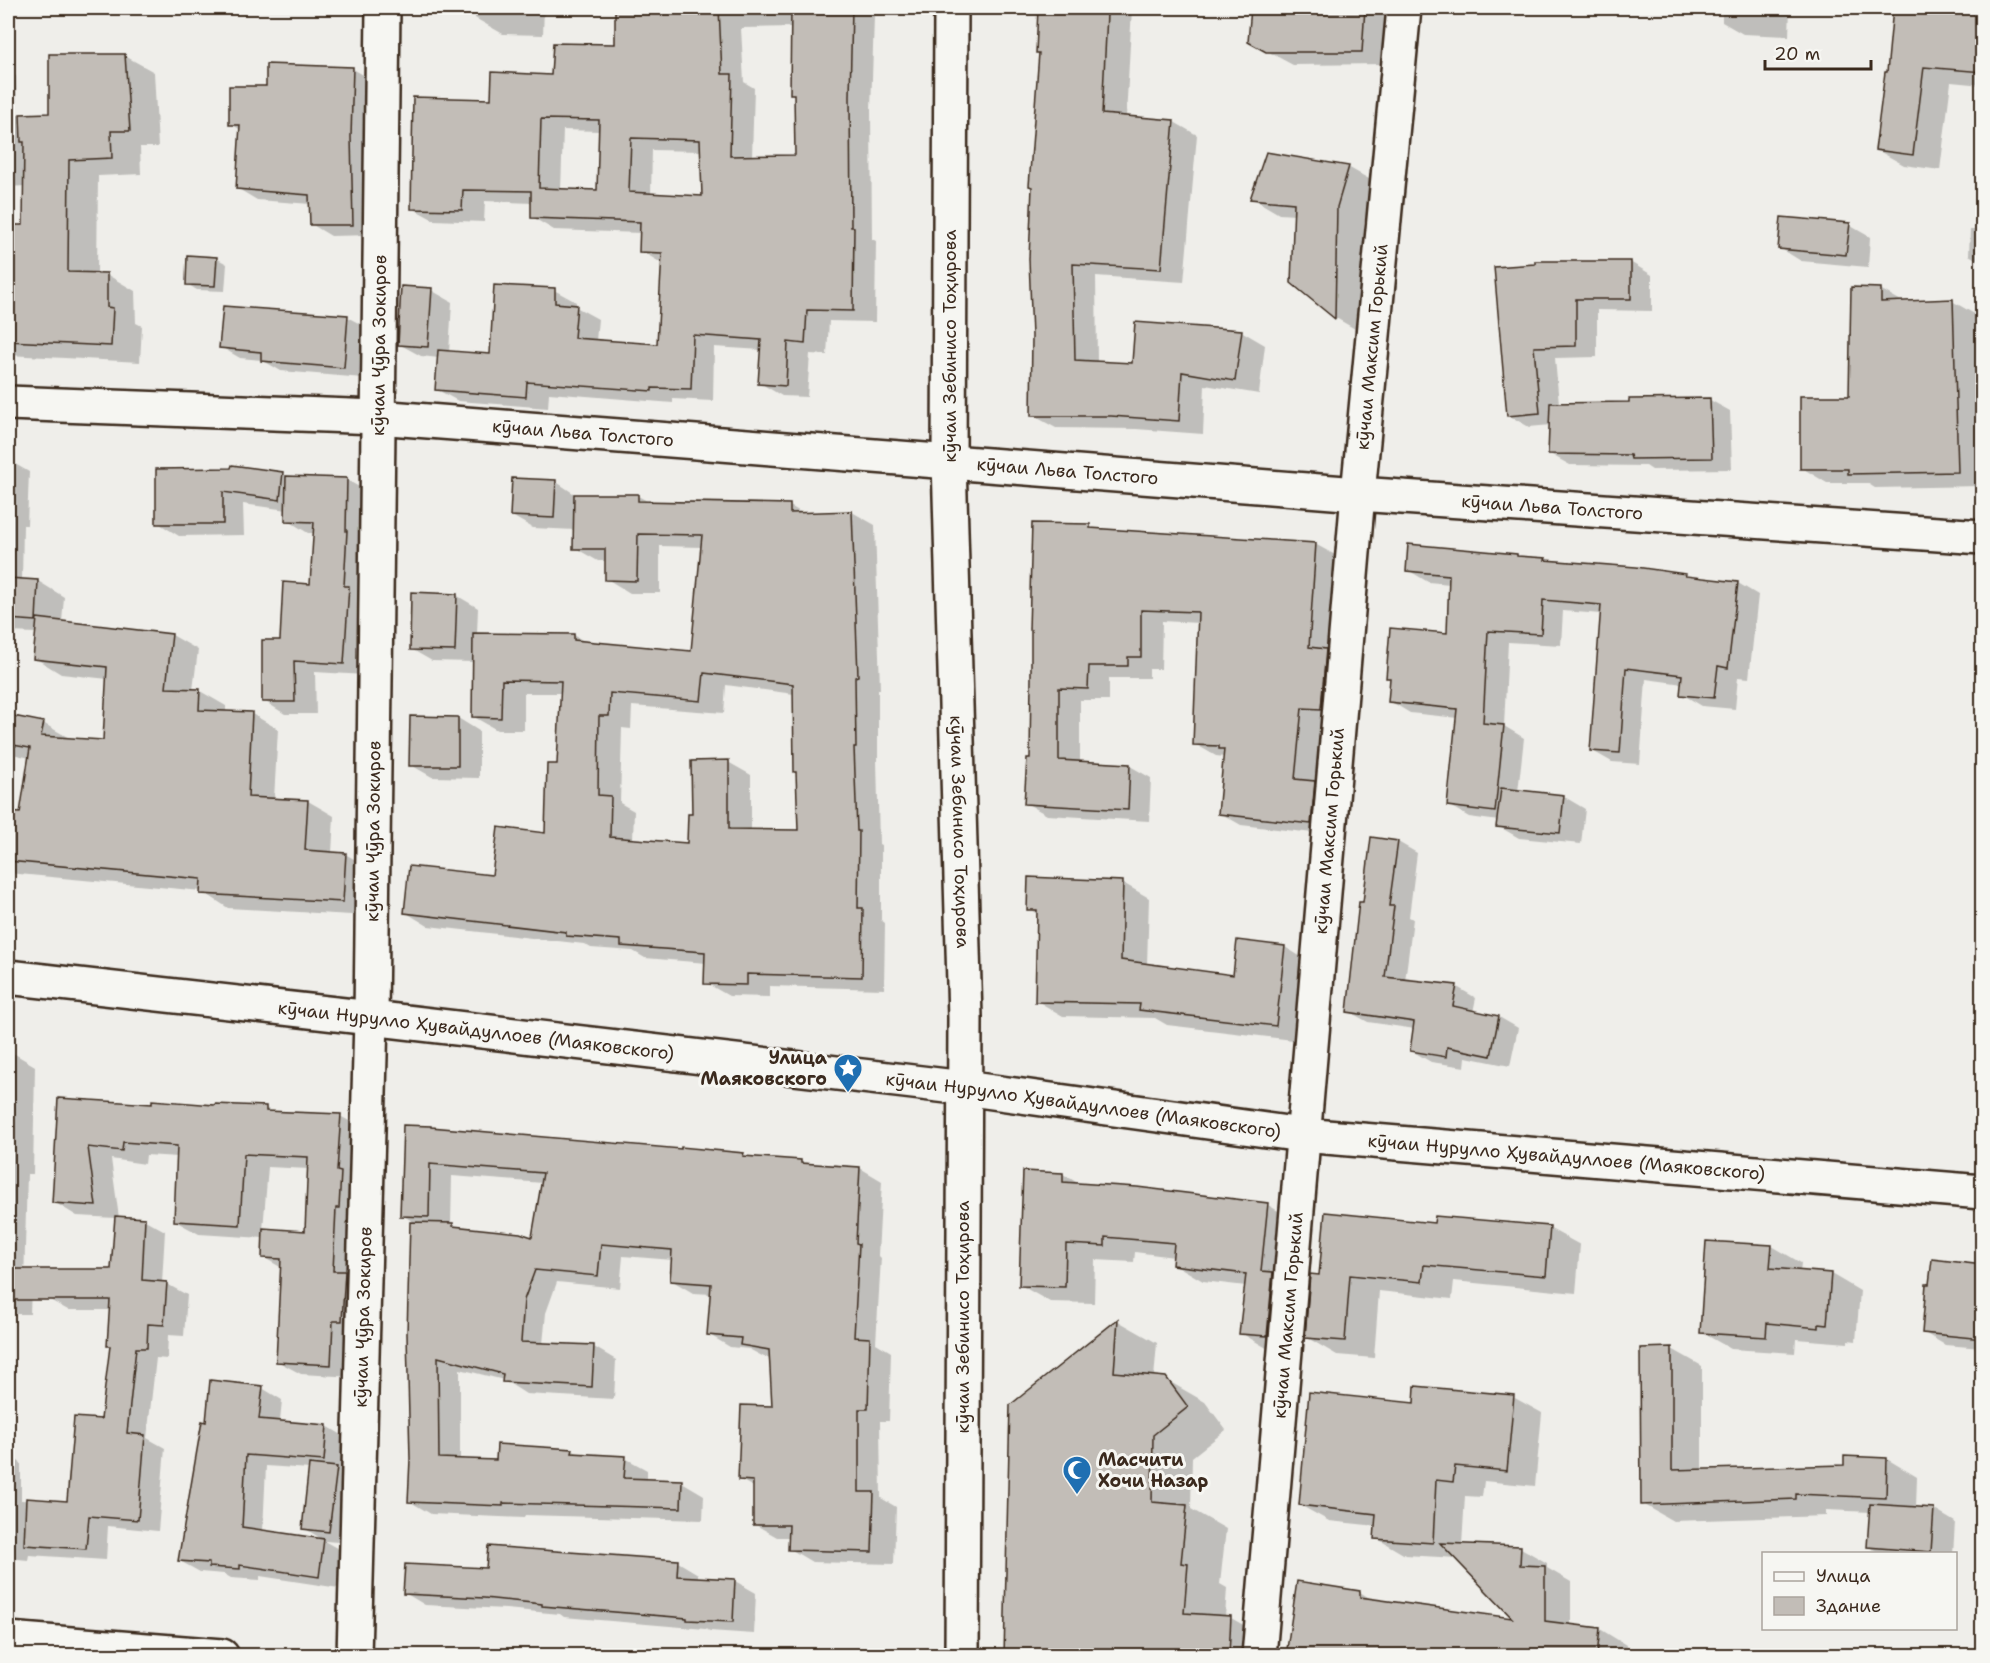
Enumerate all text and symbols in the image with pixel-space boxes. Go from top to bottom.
scale bar [1765,33,1872,71]
text: 20 m [1774,42,1820,66]
street label: кӯчаи Зебинисо Тоҳирова [938,230,962,462]
street label: кӯчаи Максим Горький [1350,242,1394,451]
street label: кӯчаи Ҷӯра Зокиров [366,255,392,436]
street label: кӯчаи Льва Толстого [491,414,675,452]
street label: кӯчаи Льва Толстого [976,452,1159,490]
street label: кӯчаи Льва Толстого [1461,489,1644,526]
street label: кӯчаи Зебинисо Тоҳирова [944,715,975,949]
street label: кӯчаи Максим Горький [1309,727,1350,935]
street label: кӯчаи Ҷӯра Зокиров [360,741,386,922]
street label: кӯчаи Нурулло Ҳувайдуллоев (Маяковского) [277,996,675,1066]
place label: Улица Маяковского [700,1046,828,1091]
place icon: Улица Маяковского [832,1052,864,1094]
street label: кӯчаи Нурулло Ҳувайдуллоев (Маяковского) [884,1067,1282,1144]
street label: кӯчаи Нурулло Ҳувайдуллоев (Маяковского) [1367,1129,1766,1186]
street label: кӯчаи Зебинисо Тоҳирова [951,1201,975,1433]
street label: кӯчаи Максим Горький [1267,1211,1309,1419]
street label: кӯчаи Ҷӯра Зокиров [349,1226,377,1408]
place label: Масчити Хочи Назар [1098,1448,1209,1493]
mosque icon: Масчити Хочи Назар [1061,1454,1093,1496]
legend [1762,1552,1957,1630]
text: Улица [1816,1564,1870,1588]
text: Здание [1816,1594,1881,1618]

